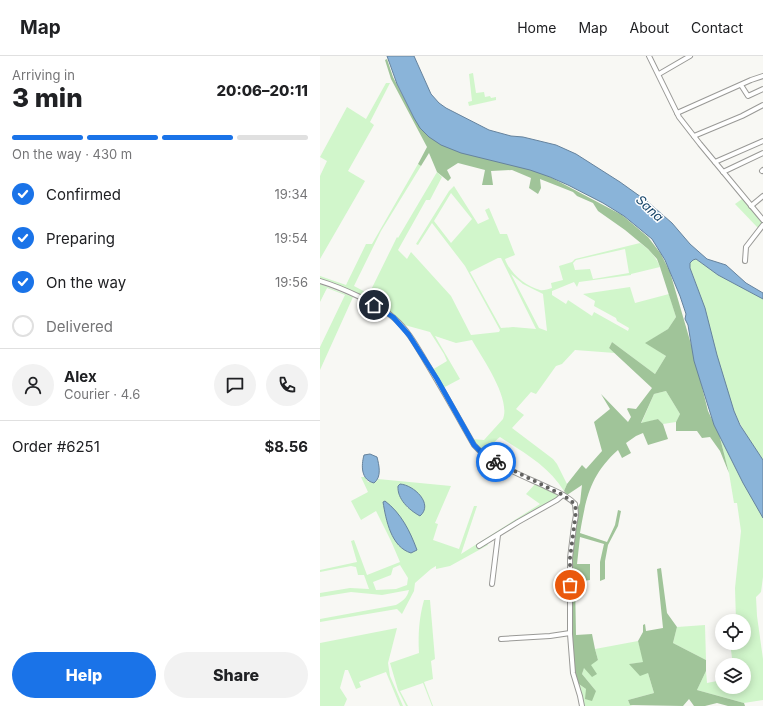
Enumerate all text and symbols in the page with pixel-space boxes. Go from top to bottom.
text: Map [20,16,61,39]
text: Home [517,19,556,36]
text: Map [578,19,608,36]
text: About [630,19,669,36]
text: Contact [691,19,743,36]
text: Arriving in [12,67,75,83]
text: 20:06–20:11 [216,81,308,100]
text: 3 min [12,82,83,113]
text: On the way · 430 m [12,146,132,162]
icon: check [12,183,34,205]
text: Confirmed [46,185,121,204]
text: 19:34 [274,186,308,202]
water label: Sana [633,191,667,225]
icon: check [12,227,34,249]
text: Preparing [46,229,115,248]
text: 19:54 [275,230,308,246]
icon: check [12,271,34,293]
text: On the way [46,273,126,292]
text: 19:56 [275,274,308,290]
pin [357,288,391,322]
icon: home [363,294,385,316]
text: Delivered [46,317,113,336]
button: person [12,364,54,406]
button: chat [214,364,256,406]
button: phone [266,364,308,406]
text: Alex [64,367,97,386]
text: Courier · 4.6 [64,386,140,402]
text: Order #6251 [12,437,100,456]
text: $8.56 [264,437,308,456]
courier [476,442,516,482]
icon: bike [485,451,507,473]
pin [553,568,587,602]
icon: bag [559,574,581,596]
map controls [715,614,751,694]
button: locate [715,614,751,650]
button: Help [12,652,156,698]
button: Share [164,652,308,698]
button: layers [715,658,751,694]

